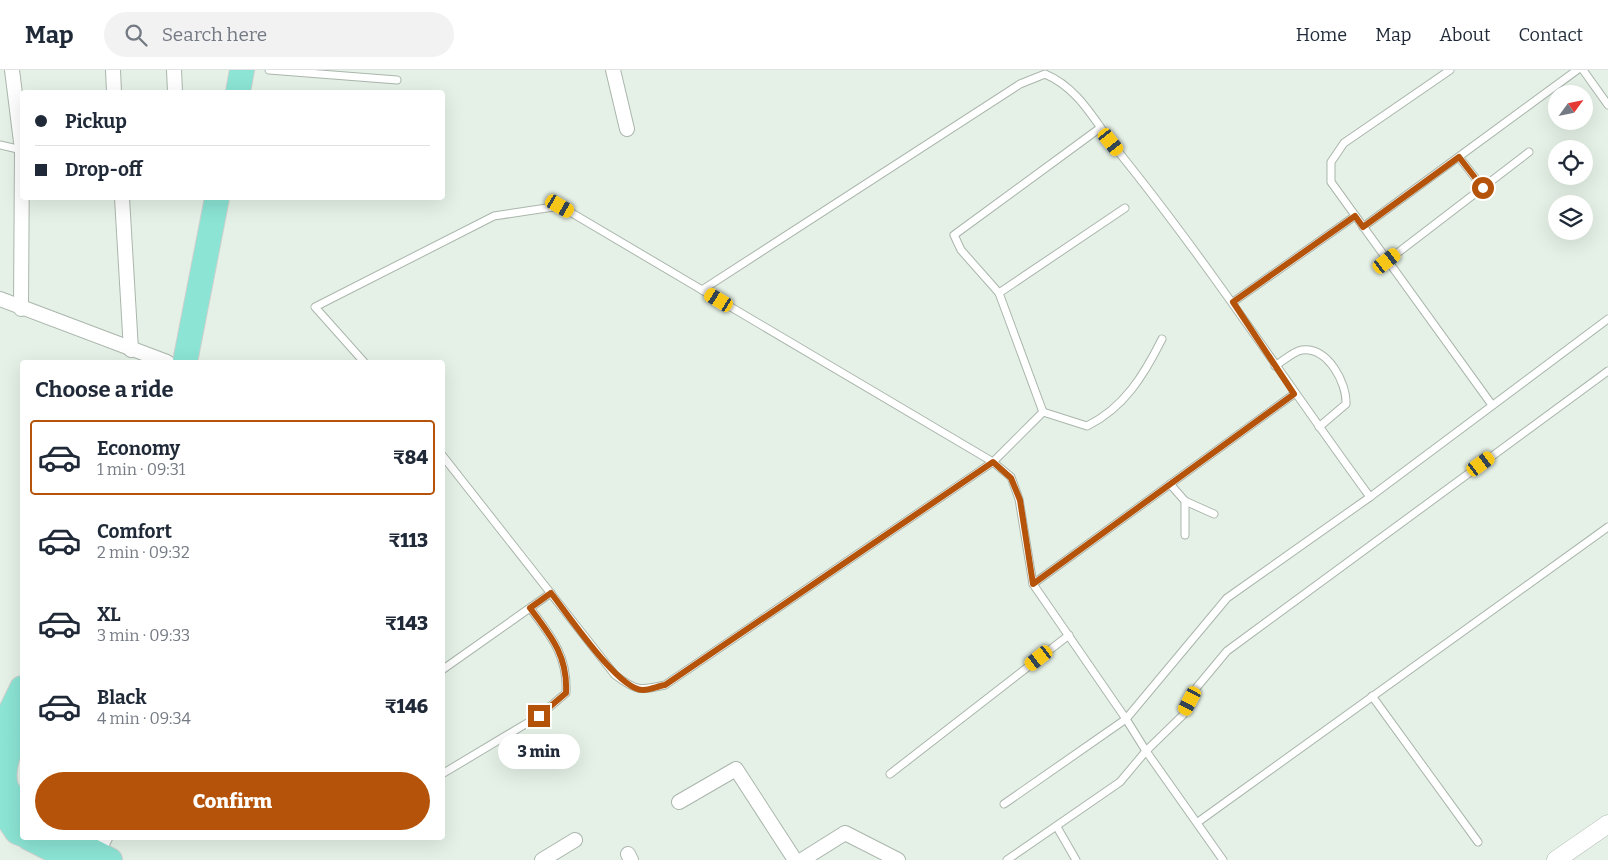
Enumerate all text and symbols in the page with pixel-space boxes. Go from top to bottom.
search box [104,12,454,57]
text: Map [25,21,74,49]
icon: search [122,21,150,49]
text: Search here [162,23,267,46]
text: Home [1296,24,1347,46]
text: Map [1375,24,1411,46]
text: About [1439,24,1490,46]
text: Contact [1518,24,1583,46]
north arrow [1548,85,1592,130]
map controls [1548,85,1593,240]
text: Pickup [65,110,127,133]
car [1095,126,1126,158]
button: locate [1548,140,1593,185]
text: Drop-off [65,158,143,181]
route start [1472,177,1494,199]
car [543,192,576,220]
button: layers [1548,195,1593,240]
car [1370,246,1403,276]
car [702,286,735,314]
text: Choose a ride [35,376,174,403]
icon: car [37,435,82,480]
text: Economy [97,437,180,460]
text: ₹84 [393,446,428,469]
car [1464,449,1497,479]
text: 1 min · 09:31 [97,460,185,479]
icon: car [37,518,82,563]
text: Comfort [97,520,172,543]
text: ₹113 [388,529,428,552]
text: 2 min · 09:32 [97,543,190,562]
icon: car [37,601,82,646]
text: XL [97,603,121,626]
text: ₹143 [385,612,428,635]
text: 3 min · 09:33 [97,626,190,645]
car [1022,643,1055,673]
icon: car [37,684,82,729]
car [1176,684,1203,718]
text: Black [97,686,147,709]
text: ₹146 [385,695,428,718]
route end [528,705,550,727]
text: 4 min · 09:34 [97,709,191,728]
callout: 3 min [498,734,580,768]
text: 3 min [518,742,560,761]
button: Confirm [35,772,430,830]

